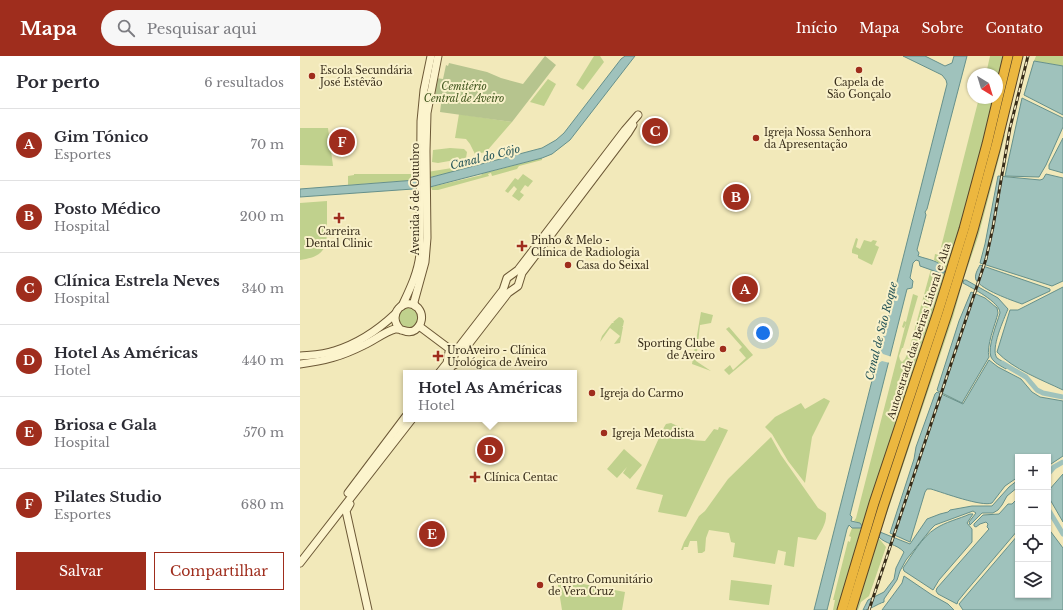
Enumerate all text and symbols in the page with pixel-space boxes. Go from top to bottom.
search box [101,10,381,46]
text: Mapa [20,17,77,40]
icon: search [115,17,137,39]
text: Pesquisar aqui [147,19,257,38]
text: Início [796,19,837,37]
text: Mapa [859,19,900,37]
text: Sobre [922,19,963,37]
text: Contato [985,19,1043,37]
place label: Escola Secundária José Estêvão [318,64,413,89]
marker: Capela de São Gonçalo [854,65,864,75]
north arrow [967,68,1003,104]
marker: Escola Secundária José Estêvão [307,71,317,81]
text: Por perto [16,72,100,93]
text: 6 resultados [204,74,284,91]
place label: Capela de São Gonçalo [827,76,892,101]
park label: Cemitério Central de Aveiro [424,80,504,105]
pin: C [642,116,668,146]
place label: Igreja Nossa Senhora da Apresentação [764,126,872,151]
text: Gim Tónico [54,127,149,146]
pin: F [329,127,355,157]
marker: Igreja Nossa Senhora da Apresentação [751,133,761,143]
text: A [24,136,34,153]
text: 70 m [251,136,284,153]
water label: Canal do Côjo [449,141,522,172]
street label: Avenida 5 de Outubro [409,142,422,256]
text: Esportes [54,146,111,163]
pin: B [723,182,749,212]
text: Posto Médico [54,199,161,218]
text: B [24,208,34,225]
text: 200 m [240,208,284,225]
marker: Carreira Dental Clinic [333,212,345,224]
text: Hospital [54,218,110,235]
place label: Carreira Dental Clinic [305,225,373,250]
place label: Pinho & Melo - Clínica de Radiologia [531,234,640,259]
marker: Pinho & Melo - Clínica de Radiologia [516,240,528,252]
street label: Autoestrada das Beiras Litoral e Alta [884,241,954,422]
place label: Casa do Seixal [576,259,649,272]
marker: Casa do Seixal [563,260,573,270]
text: Clínica Estrela Neves [54,271,220,290]
pin: A [732,274,758,304]
text: C [24,280,34,297]
text: 340 m [241,280,284,297]
water label: Canal de São Roque [862,280,900,382]
text: Hospital [54,290,110,307]
your location [753,323,773,343]
place label: Sporting Clube de Aveiro [637,337,715,362]
text: Hotel As Américas [54,343,198,362]
place label: UroAveiro - Clínica Urológica de Aveiro [447,344,548,369]
marker: Sporting Clube de Aveiro [718,344,728,354]
marker: UroAveiro - Clínica Urológica de Aveiro [432,350,444,362]
text: D [23,352,35,369]
text: 440 m [242,352,284,369]
text: Hotel [54,362,91,379]
popup [403,370,577,422]
text: Hotel As Américas [418,378,562,397]
place label: Igreja do Carmo [600,387,684,400]
marker: Igreja do Carmo [587,388,597,398]
text: Hotel [418,397,455,414]
text: Briosa e Gala [54,415,157,434]
text: E [24,424,34,441]
text: 570 m [243,424,284,441]
place label: Igreja Metodista [612,427,695,440]
marker: Igreja Metodista [599,428,609,438]
text: Hospital [54,434,110,451]
pin: D [477,435,503,465]
map controls [1015,454,1051,598]
button: + [1015,454,1051,490]
marker: Clínica Centac [469,471,481,483]
place label: Clínica Centac [484,471,559,484]
text: Pilates Studio [54,487,162,506]
button: − [1015,490,1051,526]
text: F [25,496,33,513]
text: 680 m [241,496,284,513]
text: Esportes [54,506,111,523]
pin: E [419,519,445,549]
button: locate [1015,526,1051,562]
button: Salvar [16,552,146,590]
button: Compartilhar [154,552,284,590]
button: layers [1015,562,1051,598]
place label: Centro Comunitário de Vera Cruz [548,573,653,598]
marker: Centro Comunitário de Vera Cruz [535,580,545,590]

